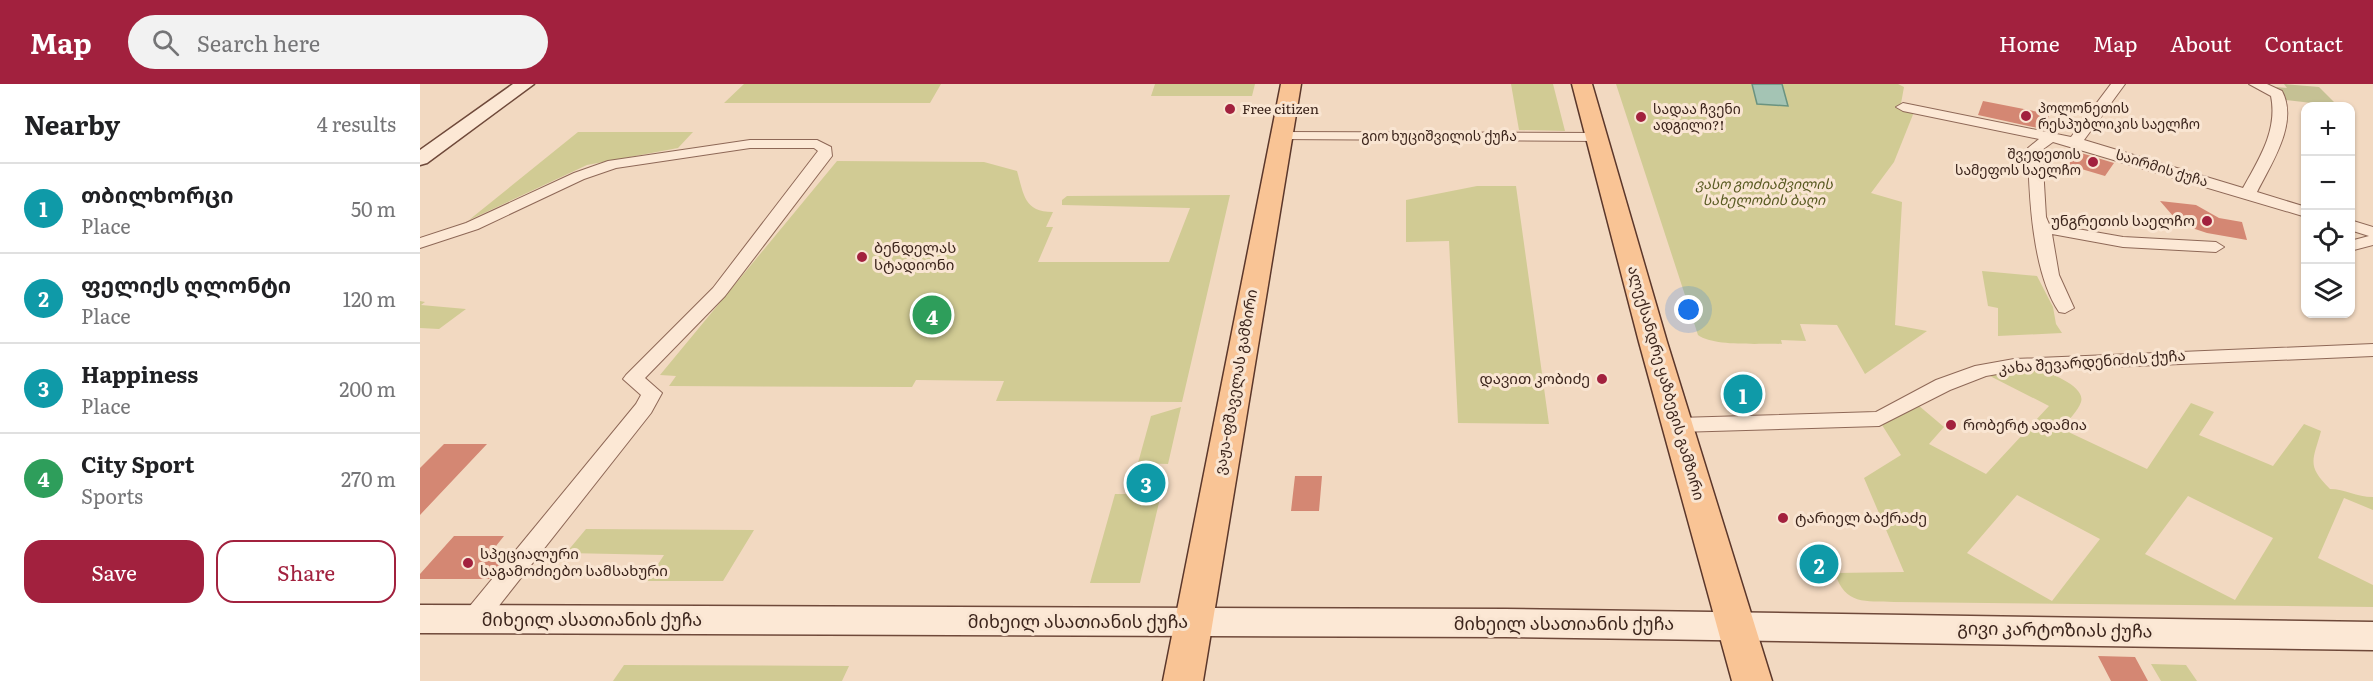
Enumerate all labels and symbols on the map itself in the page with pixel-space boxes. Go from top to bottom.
place label: პოლონეთის რესპუბლიკის საელჩო [2038,97,2200,133]
place label: Free citizen [1242,98,1319,118]
place label: სადაა ჩვენი ადგილი?! [1653,98,1741,134]
marker: Free citizen [1223,102,1237,116]
marker: პოლონეთის რესპუბლიკის საელჩო [2019,109,2033,123]
marker: სადაა ჩვენი ადგილი?! [1634,110,1648,124]
street label: გიო ხუციშვილის ქუჩა [1361,125,1517,145]
place label: შვედეთის სამეფოს საელჩო [1955,143,2081,179]
street label: საირმის ქუჩა [2114,143,2211,191]
marker: შვედეთის სამეფოს საელჩო [2086,155,2100,169]
park label: ვასო გოძიაშვილის სახელობის ბაღი [1695,173,1833,209]
place label: უნგრეთის საელჩო [2051,208,2195,231]
marker: უნგრეთის საელჩო [2200,214,2214,228]
place label: ბენდელას სტადიონი [874,235,956,275]
marker: ბენდელას სტადიონი [855,250,869,264]
street label: ალექსანდრე ყაზბეგის გამზირი [1623,263,1712,503]
street label: ვაჟა-ფშაველას გამზირი [1207,287,1262,476]
pin: 4 [912,292,952,338]
your location [1674,295,1703,324]
street label: კახა შევარდენიძის ქუჩა [1998,342,2186,379]
place label: დავით კობიძე [1480,366,1590,389]
marker: დავით კობიძე [1595,372,1609,386]
pin: 1 [1724,372,1762,416]
place label: რობერტ ადამია [1963,412,2087,435]
marker: რობერტ ადამია [1944,418,1958,432]
pin: 3 [1126,460,1166,506]
place label: ტარიელ ბაქრაძე [1795,505,1927,528]
marker: ტარიელ ბაქრაძე [1776,511,1790,525]
place label: სპეციალური საგამოძიებო სამსახური [480,541,668,581]
pin: 2 [1800,542,1838,586]
marker: სპეციალური საგამოძიებო სამსახური [461,556,475,570]
street label: მიხეილ ასათიანის ქუჩა [482,605,702,632]
street label: მიხეილ ასათიანის ქუჩა [968,607,1188,634]
street label: მიხეილ ასათიანის ქუჩა [1454,609,1674,636]
street label: გივი კარტოზიას ქუჩა [1957,613,2153,644]

